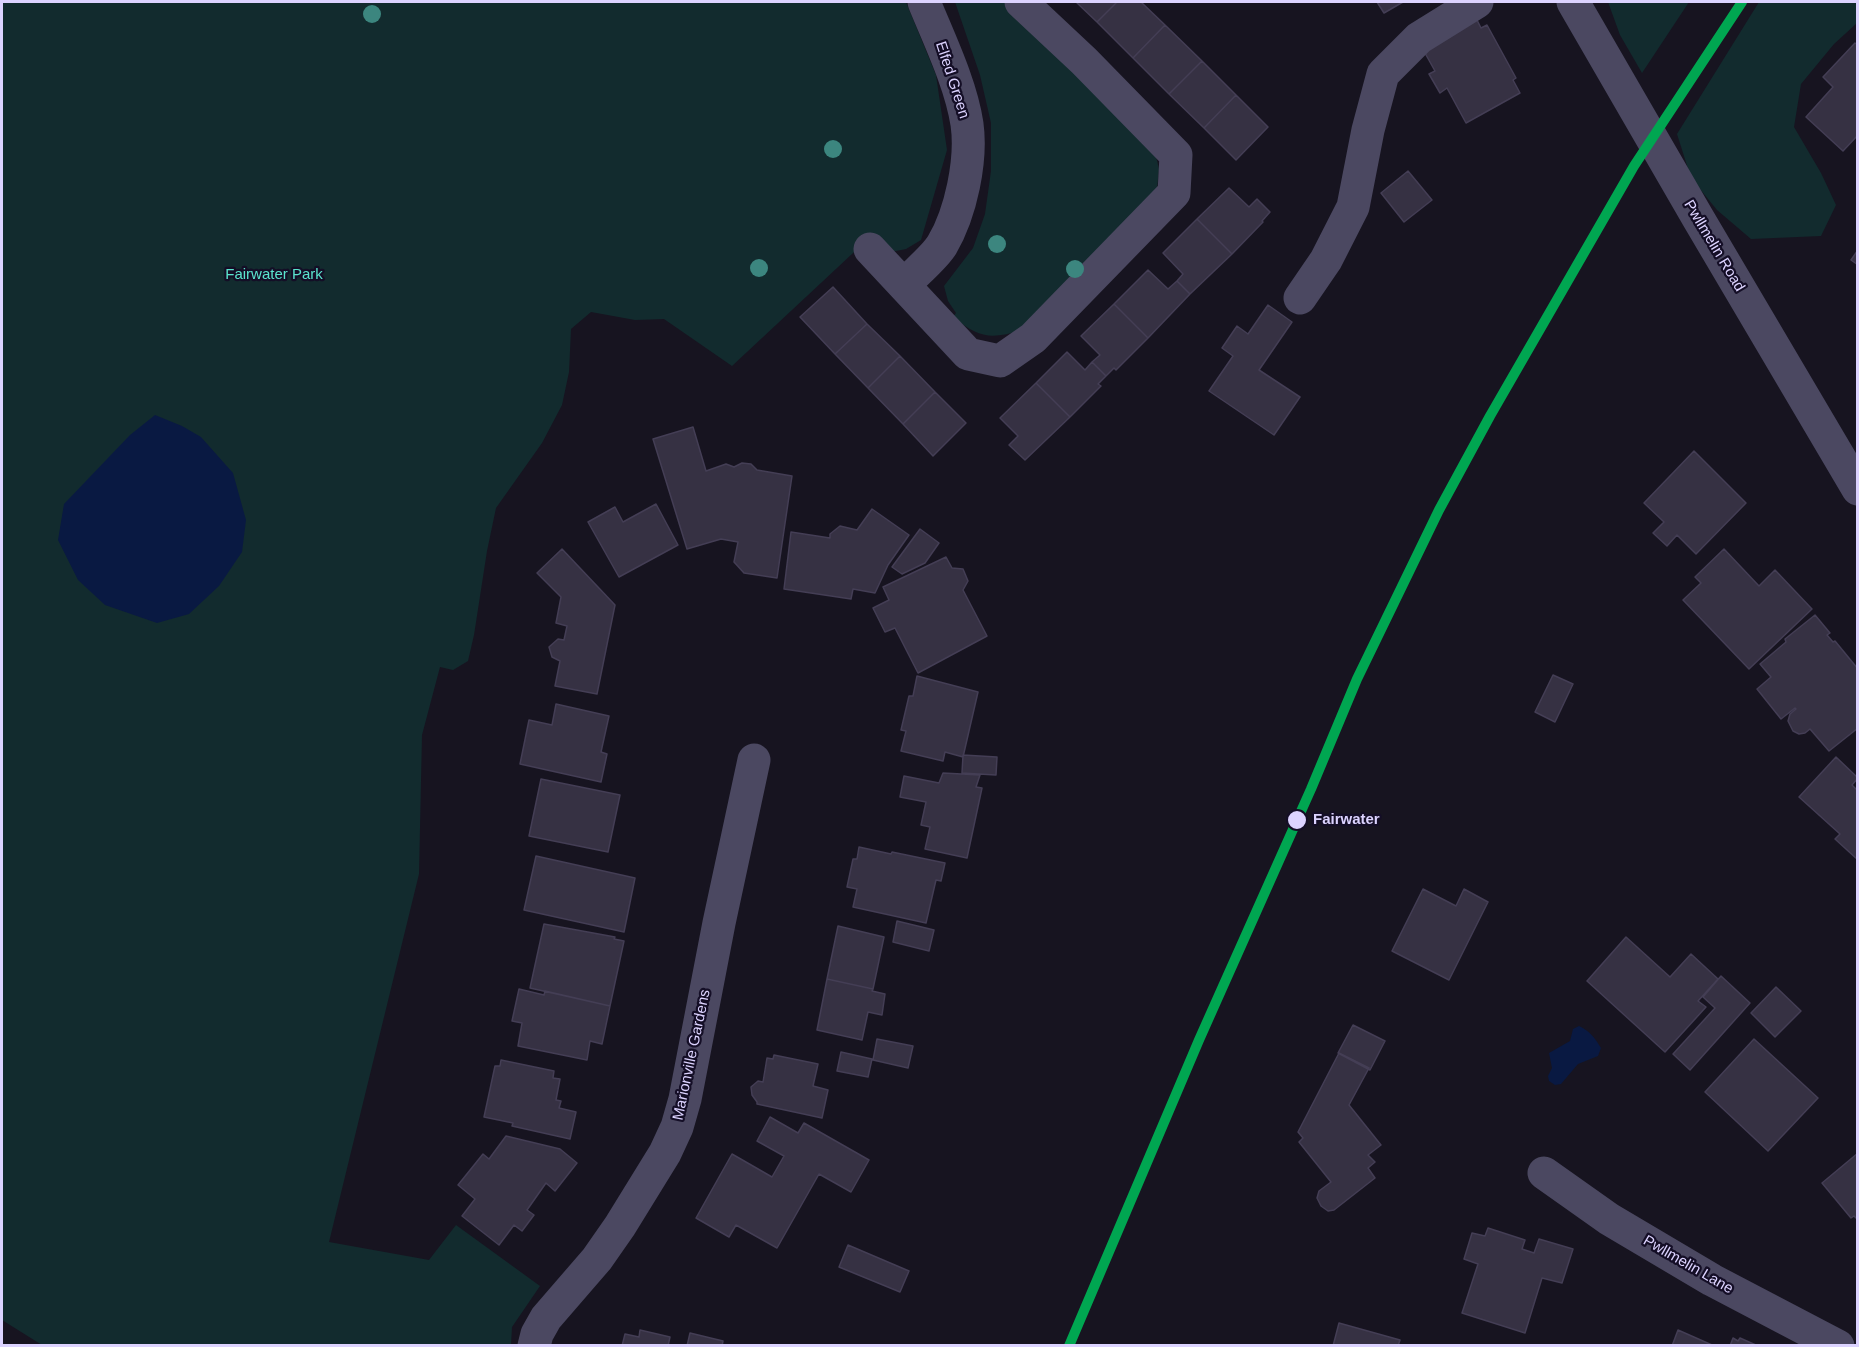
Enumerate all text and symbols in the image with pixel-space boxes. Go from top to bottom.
street label: Elfed Green [931,39,973,121]
street label: Pwllmelin Road [1680,197,1748,295]
park label: Fairwater Park [225,266,323,284]
marker: Fairwater [1286,809,1308,831]
place label: Fairwater [1313,811,1380,829]
street label: Marionville Gardens [669,988,715,1122]
street label: Pwllmelin Lane [1640,1232,1736,1298]

